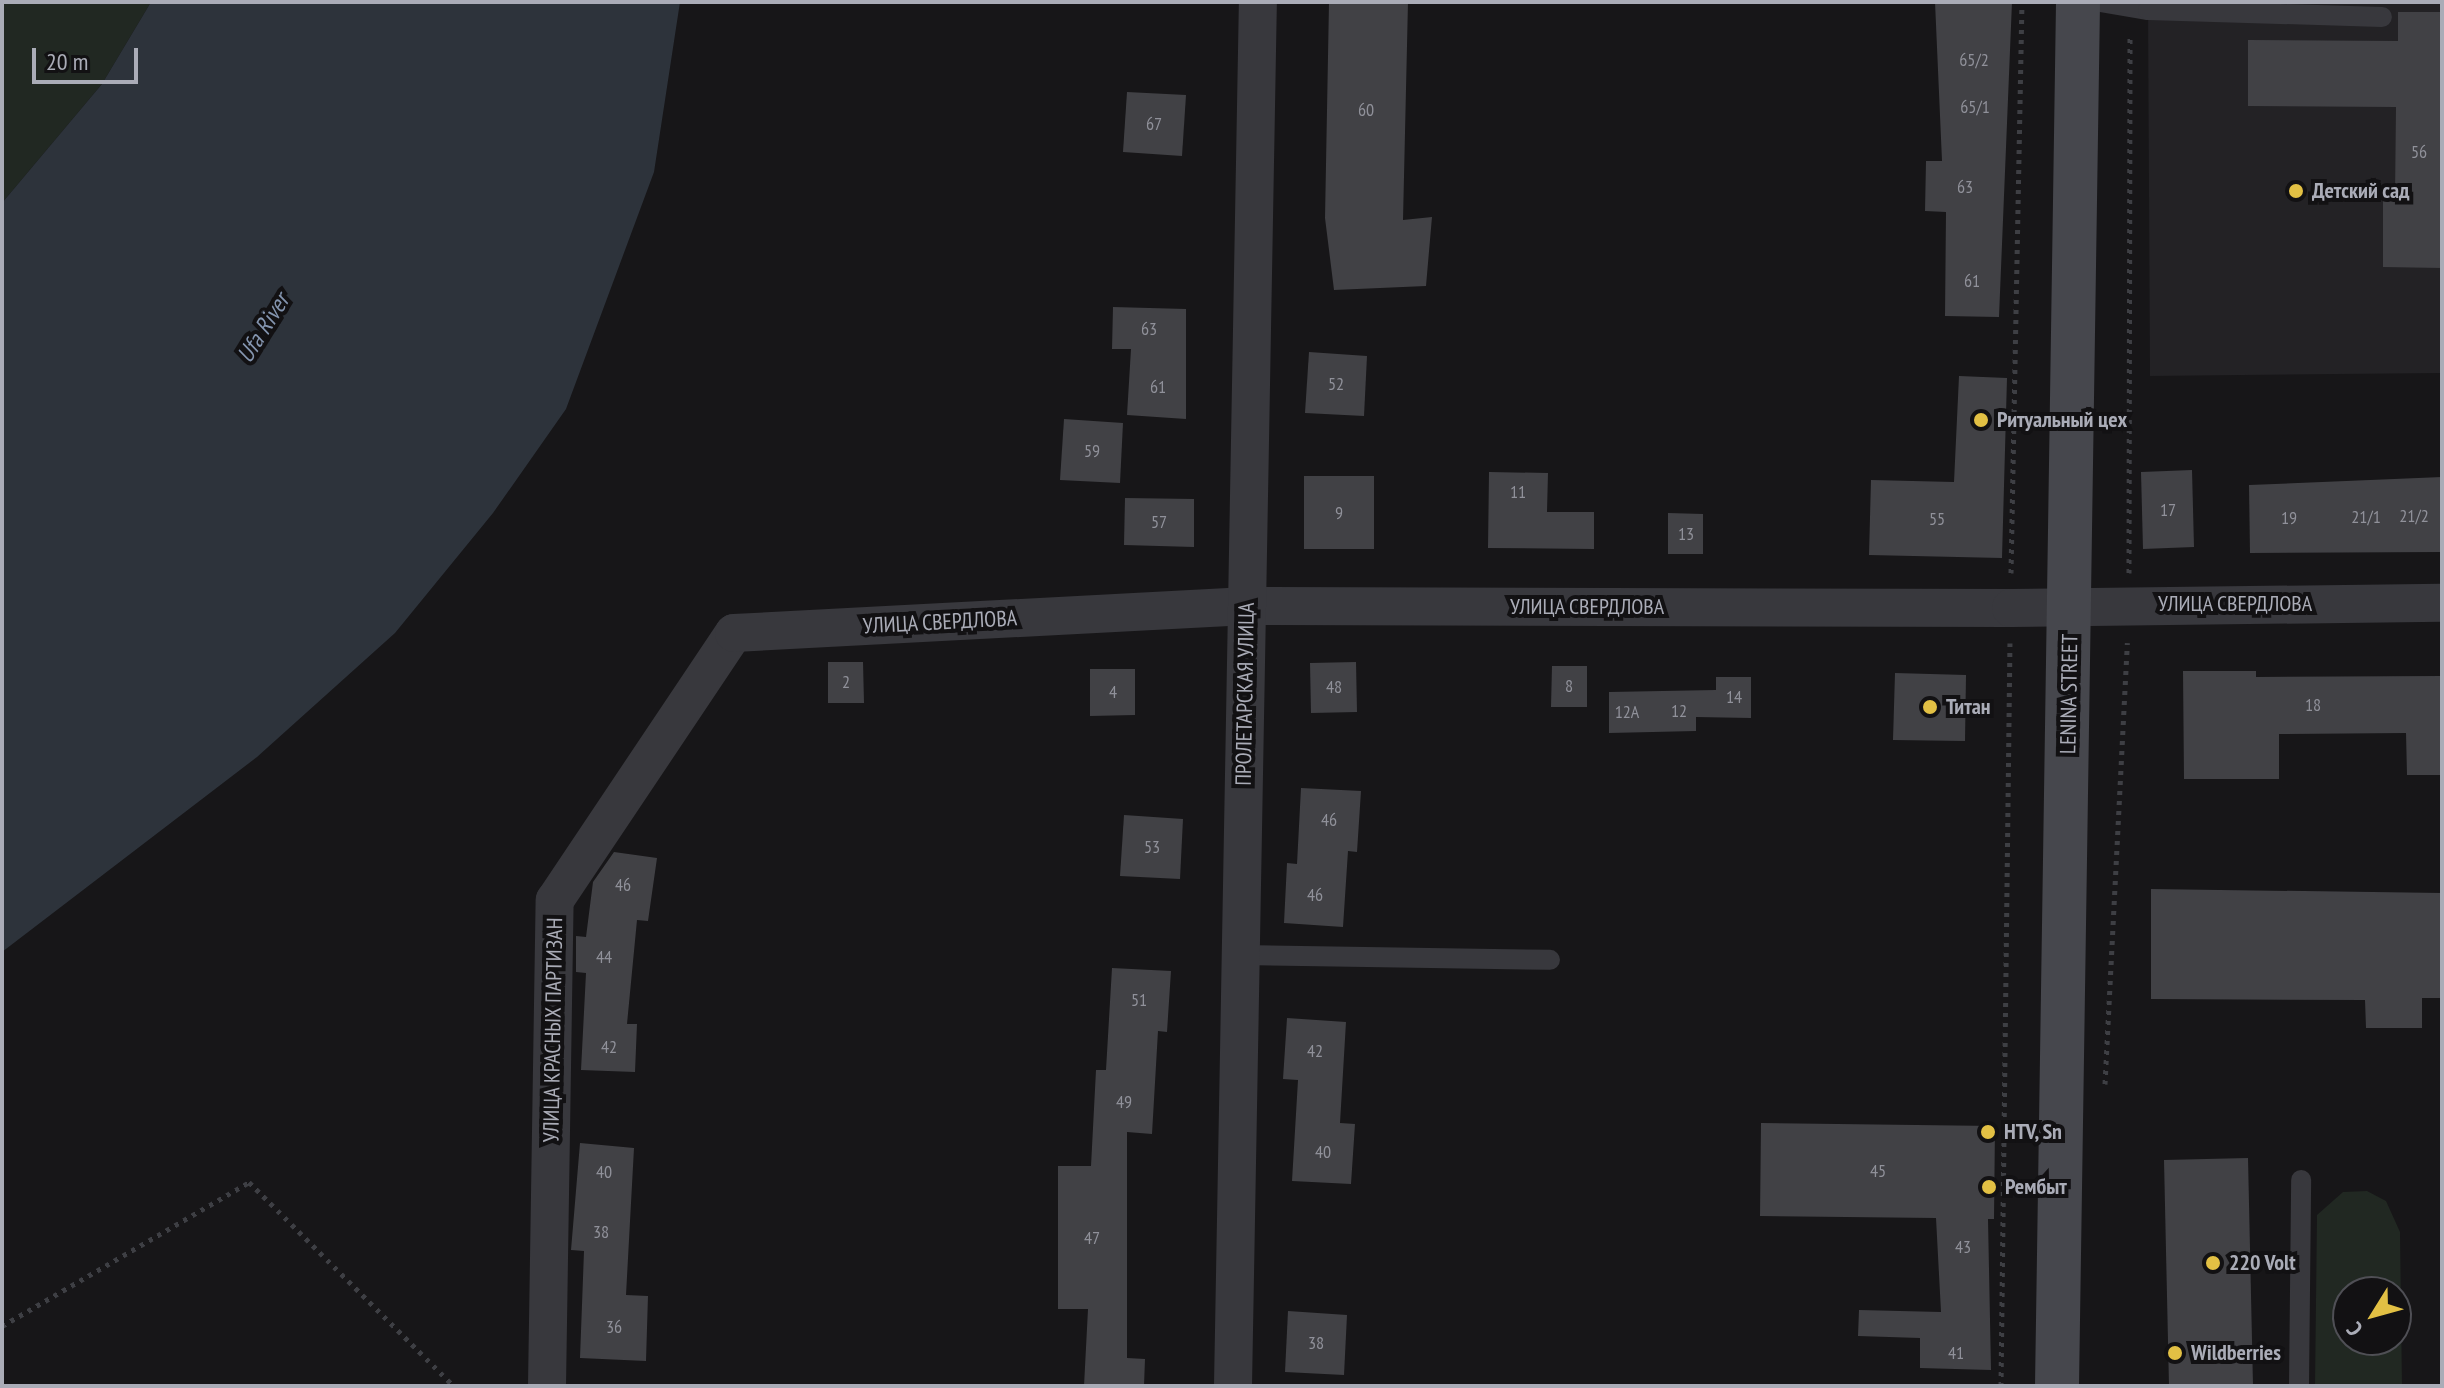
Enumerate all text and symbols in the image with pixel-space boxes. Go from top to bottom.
scale bar [36,32,142,82]
text: 20 m [46,46,88,77]
house number: 65/2 [1959,49,1989,71]
house number: 65/1 [1960,96,1990,118]
house number: 60 [1358,99,1374,121]
house number: 67 [1146,113,1162,135]
house number: 56 [2411,141,2427,163]
house number: 63 [1957,176,1973,198]
place label: Детский сад [2312,178,2410,204]
marker: Детский сад [2287,182,2305,200]
house number: 61 [1964,270,1980,292]
water label: Ufa River [231,288,295,368]
house number: 63 [1141,318,1157,340]
house number: 52 [1328,373,1344,395]
house number: 61 [1150,376,1166,398]
place label: Ритуальный цех [1997,407,2127,433]
marker: Ритуальный цех [1972,411,1990,429]
house number: 59 [1084,440,1100,462]
house number: 11 [1510,481,1526,503]
house number: 17 [2160,499,2176,521]
house number: 9 [1335,502,1343,524]
house number: 21/2 [2399,505,2429,527]
house number: 21/1 [2351,506,2381,528]
house number: 19 [2281,507,2297,529]
house number: 55 [1929,508,1945,530]
house number: 57 [1151,511,1167,533]
house number: 13 [1678,523,1694,545]
street label: УЛИЦА СВЕРДЛОВА [2158,591,2312,617]
street label: УЛИЦА СВЕРДЛОВА [1510,594,1664,620]
street label: ПРОЛЕТАРСКАЯ УЛИЦА [1230,602,1260,786]
street label: УЛИЦА СВЕРДЛОВА [862,605,1018,639]
street label: LENINA STREET [2055,633,2083,755]
house number: 2 [842,671,850,693]
house number: 8 [1565,675,1573,697]
house number: 48 [1326,676,1342,698]
house number: 4 [1109,681,1117,703]
house number: 14 [1726,686,1742,708]
place label: Титан [1946,694,1991,720]
house number: 18 [2305,694,2321,716]
marker: Титан [1921,698,1939,716]
house number: 12 [1671,700,1687,722]
house number: 12А [1615,701,1639,723]
house number: 46 [1321,809,1337,831]
house number: 53 [1144,836,1160,858]
house number: 46 [615,874,631,896]
house number: 46 [1307,884,1323,906]
street label: УЛИЦА КРАСНЫХ ПАРТИЗАН [538,917,568,1143]
house number: 44 [596,946,612,968]
house number: 51 [1131,989,1147,1011]
house number: 42 [601,1036,617,1058]
house number: 42 [1307,1040,1323,1062]
house number: 49 [1116,1091,1132,1113]
place label: HTV, Sn [2004,1119,2063,1145]
marker: HTV, Sn [1979,1123,1997,1141]
house number: 40 [1315,1141,1331,1163]
house number: 45 [1870,1160,1886,1182]
house number: 40 [596,1161,612,1183]
place label: Рембыт [2005,1174,2067,1200]
marker: Рембыт [1980,1178,1998,1196]
house number: 38 [593,1221,609,1243]
house number: 47 [1084,1227,1100,1249]
house number: 43 [1955,1236,1971,1258]
place label: 220 Volt [2229,1250,2296,1276]
marker: 220 Volt [2204,1254,2222,1272]
north arrow [2332,1276,2412,1356]
house number: 36 [606,1316,622,1338]
text: С [2340,1317,2369,1342]
house number: 38 [1308,1332,1324,1354]
place label: Wildberries [2191,1340,2281,1366]
house number: 41 [1948,1342,1964,1364]
marker: Wildberries [2166,1344,2184,1362]

